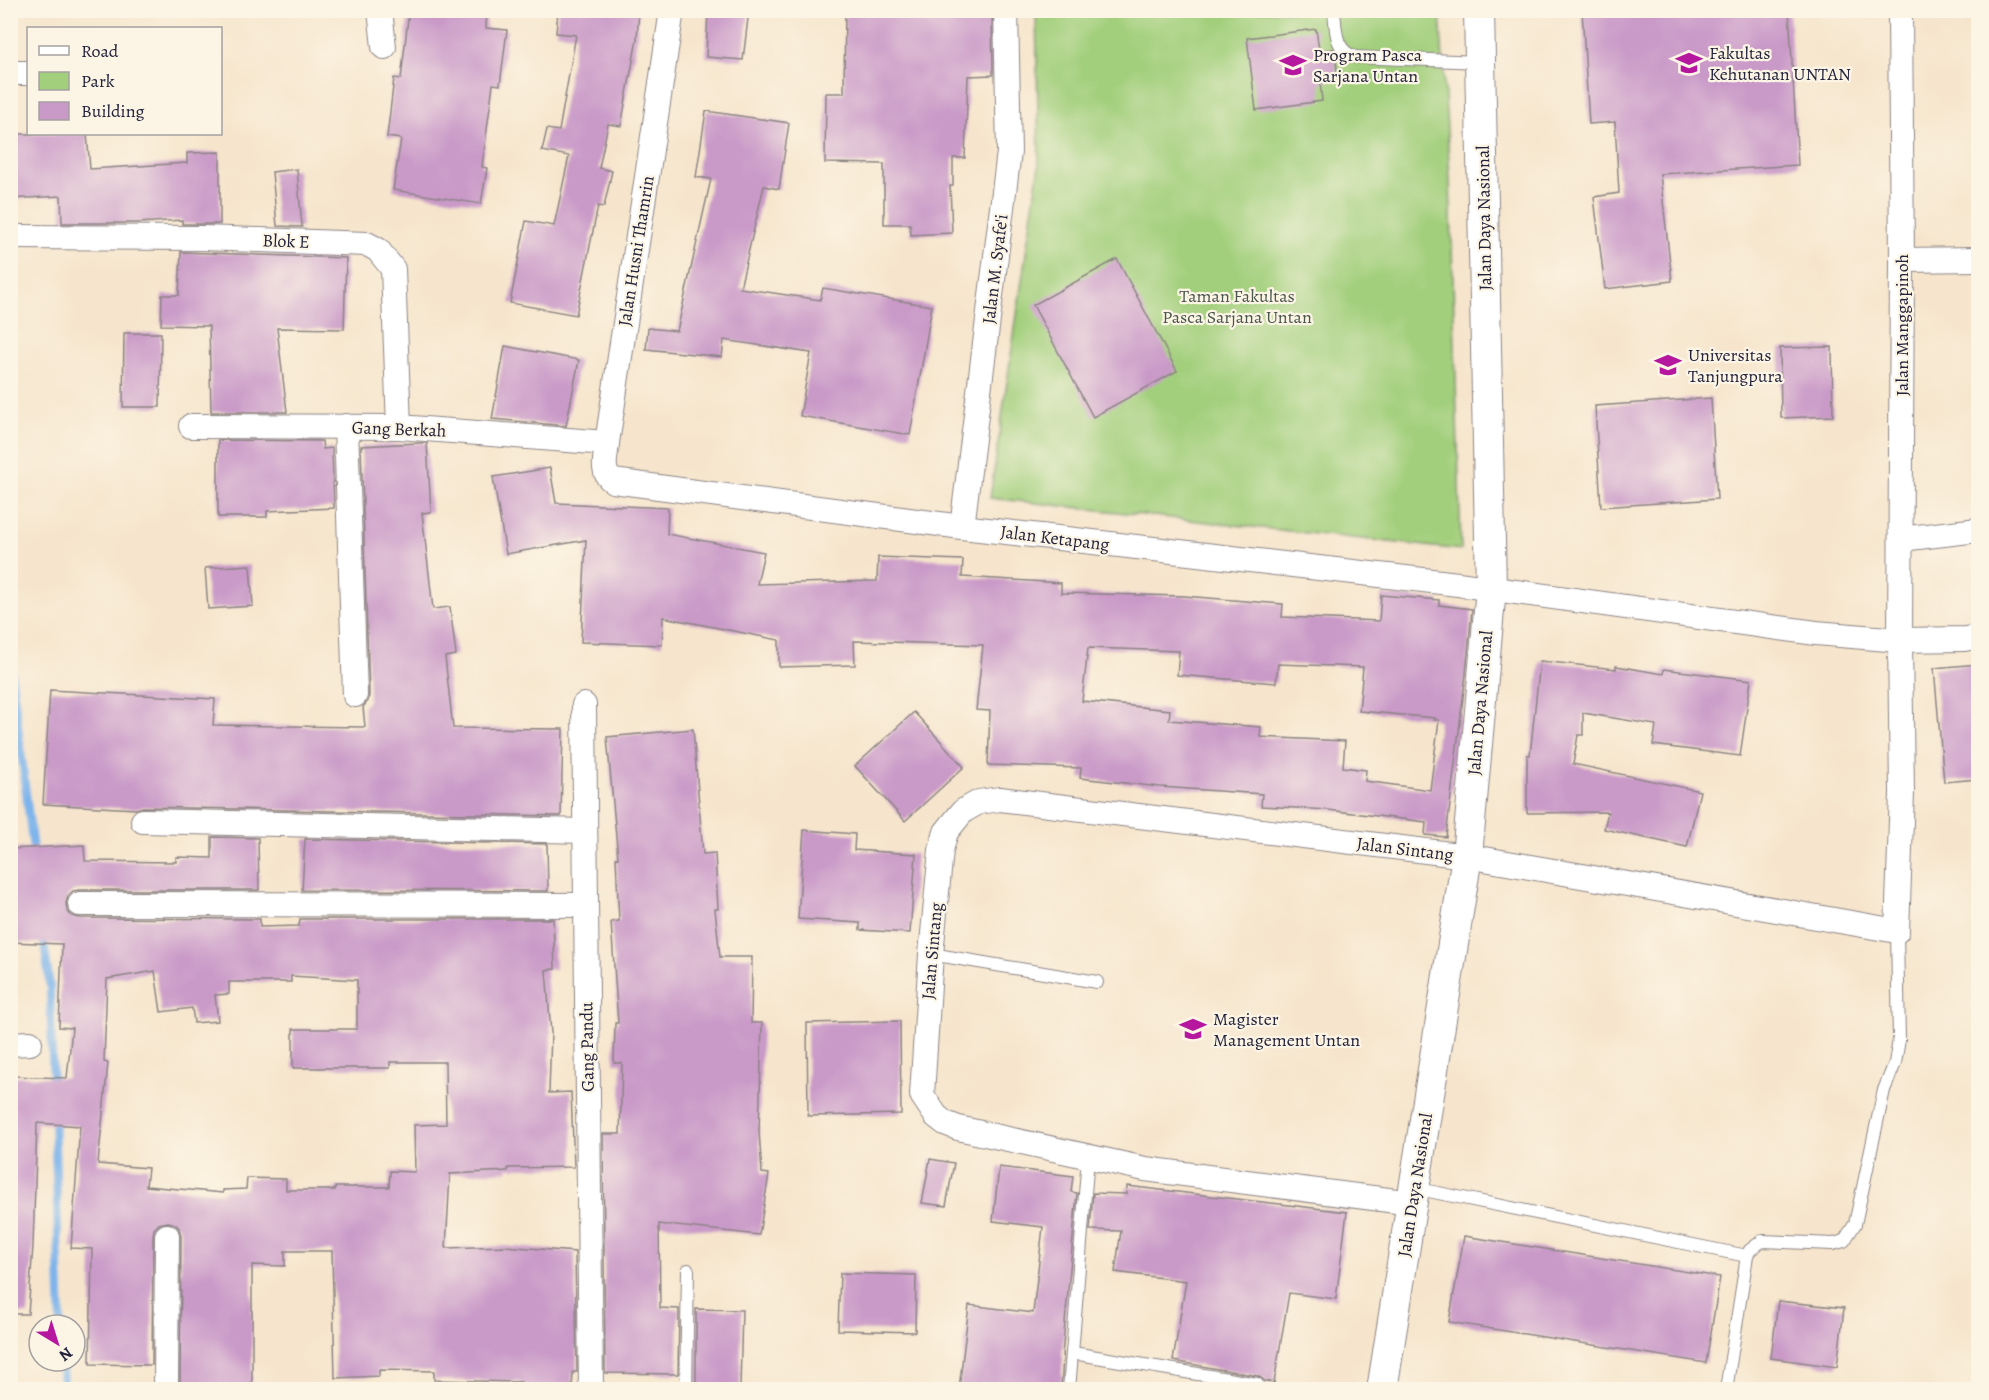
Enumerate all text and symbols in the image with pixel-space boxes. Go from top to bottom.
legend [27,27,222,135]
text: Road [81,39,119,63]
place label: Fakultas Kehutanan UNTAN [1709,41,1851,86]
place label: Program Pasca Sarjana Untan [1313,43,1423,88]
school or university icon: Fakultas Kehutanan UNTAN [1674,48,1704,78]
school or university icon: Program Pasca Sarjana Untan [1278,50,1308,80]
text: Park [81,69,115,93]
text: Building [81,99,145,123]
street label: Jalan Daya Nasional [1471,145,1497,291]
street label: Jalan Husni Thamrin [612,174,660,328]
street label: Jalan M. Syafe'i [976,213,1014,325]
street label: Blok E [262,228,310,254]
street label: Jalan Manggapinoh [1890,253,1914,396]
park label: Taman Fakultas Pasca Sarjana Untan [1162,284,1312,329]
place label: Universitas Tanjungpura [1688,343,1783,388]
school or university icon: Universitas Tanjungpura [1653,350,1683,380]
street label: Gang Berkah [351,415,447,443]
street label: Jalan Ketapang [999,519,1111,557]
street label: Jalan Daya Nasional [1462,629,1498,776]
street label: Jalan Sintang [1355,831,1455,867]
street label: Jalan Sintang [916,901,948,1001]
street label: Gang Pandu [574,1002,600,1092]
place label: Magister Management Untan [1213,1007,1360,1052]
school or university icon: Magister Management Untan [1178,1014,1208,1044]
street label: Jalan Daya Nasional [1392,1111,1438,1259]
north arrow [27,1313,87,1373]
text: N [54,1342,77,1367]

